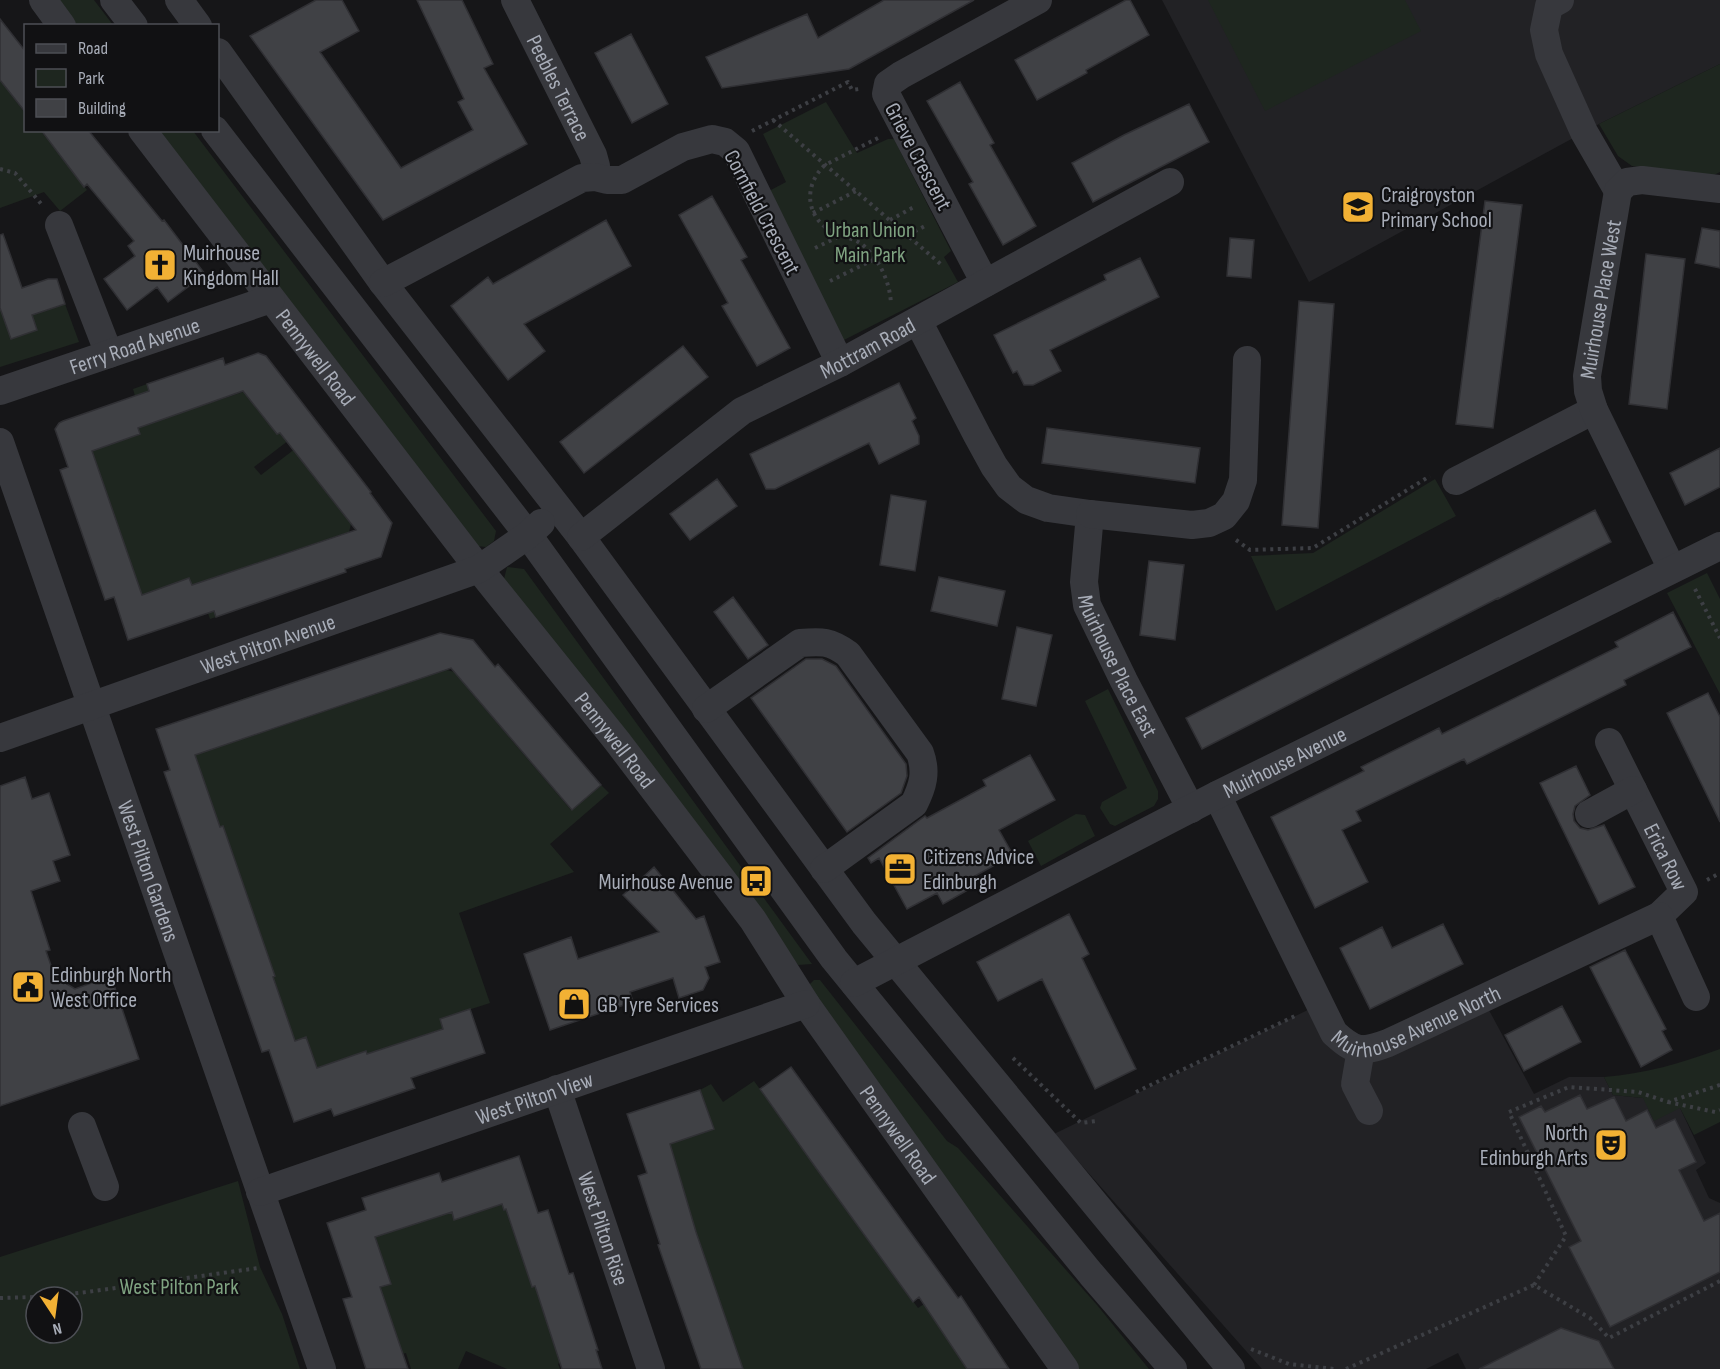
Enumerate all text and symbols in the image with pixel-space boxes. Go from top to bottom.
legend [24,24,219,132]
street label: Peebles Terrace [520,31,596,146]
text: Road [78,38,108,59]
text: Park [78,68,104,89]
text: Building [78,98,126,119]
street label: Grieve Crescent [878,98,957,215]
street label: Cornfield Crescent [717,146,806,280]
place label: Craigroyston Primary School [1381,182,1492,234]
school or university icon: Craigroyston Primary School [1340,189,1376,225]
park label: Urban Union Main Park [825,217,915,269]
street label: Muirhouse Place West [1575,217,1628,381]
place label: Muirhouse Kingdom Hall [183,240,279,292]
church icon: Muirhouse Kingdom Hall [142,247,178,283]
street label: Pennywell Road [269,304,361,412]
street label: Ferry Road Avenue [66,312,204,381]
street label: Mottram Road [816,312,921,386]
street label: Muirhouse Place East [1071,594,1163,742]
street label: West Pilton Avenue [197,609,339,681]
street label: Pennywell Road [568,687,660,794]
street label: Muirhouse Avenue [1219,721,1351,805]
street label: West Pilton Gardens [111,797,185,946]
street label: Erica Row [1637,819,1693,895]
place label: Citizens Advice Edinburgh [923,844,1034,896]
office icon: Citizens Advice Edinburgh [882,851,918,887]
bus stop icon: Muirhouse Avenue [738,863,774,899]
place label: Muirhouse Avenue [599,869,733,896]
place label: Edinburgh North West Office [51,962,171,1014]
public building icon: Edinburgh North West Office [10,969,46,1005]
street label: Muirhouse Avenue North [1325,980,1505,1064]
shop icon: GB Tyre Services [556,986,592,1022]
place label: GB Tyre Services [597,992,719,1019]
street label: West Pilton View [473,1066,597,1132]
street label: Pennywell Road [853,1081,942,1190]
place label: North Edinburgh Arts [1480,1120,1588,1172]
theatre icon: North Edinburgh Arts [1593,1127,1629,1163]
street label: West Pilton Rise [571,1169,634,1289]
park label: West Pilton Park [119,1274,239,1301]
north arrow [24,1285,84,1345]
text: N [51,1318,63,1338]

